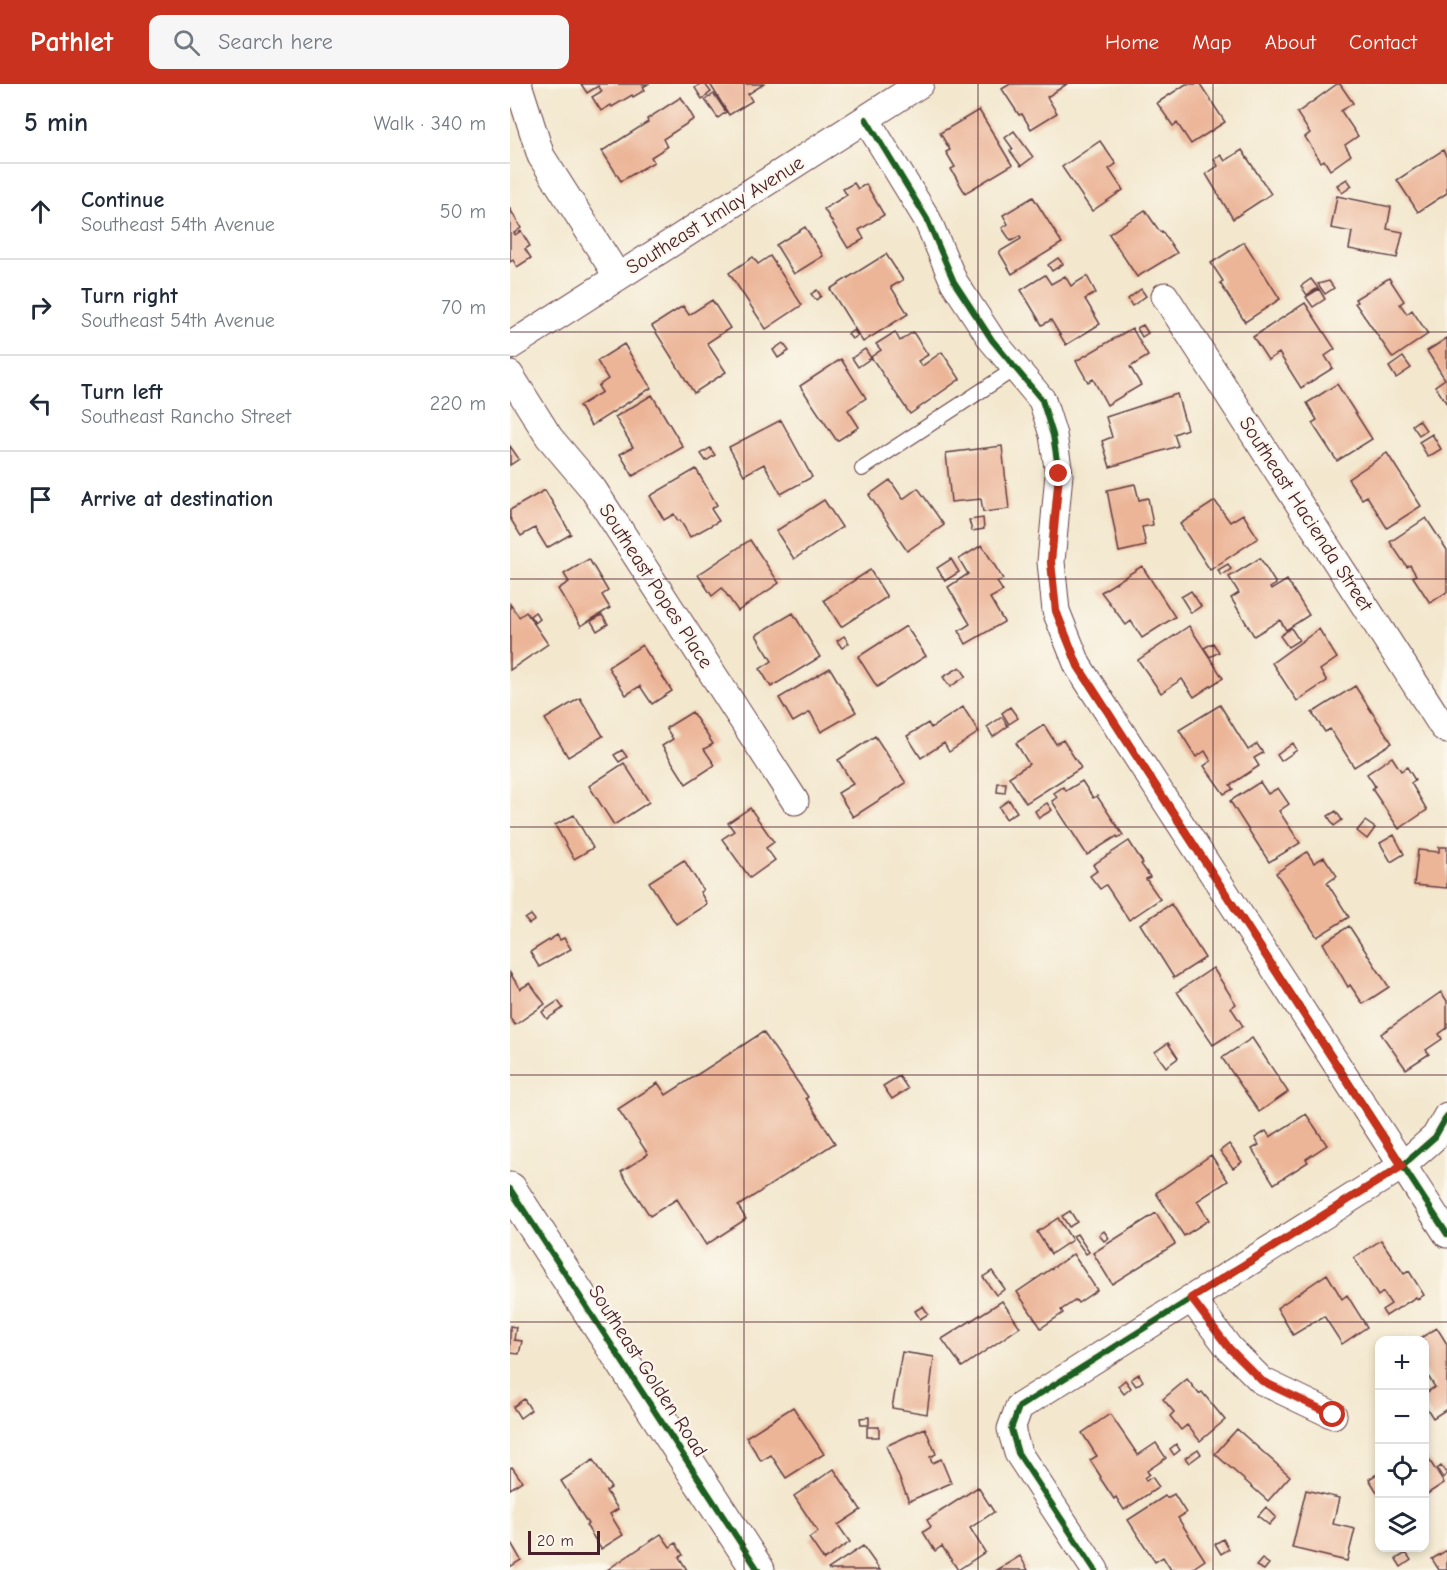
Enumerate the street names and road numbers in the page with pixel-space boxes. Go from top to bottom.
street label: Southeast Imlay Avenue [622,151,808,279]
street label: Southeast Hacienda Street [1235,413,1378,617]
street label: Southeast Popes Place [594,499,718,673]
street label: Southeast Golden Road [584,1281,712,1461]

